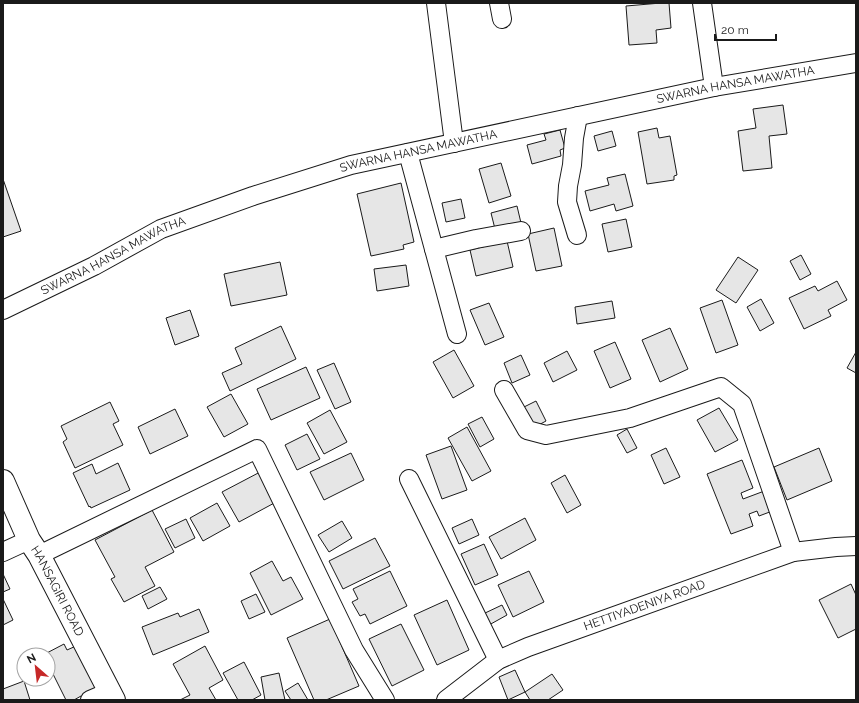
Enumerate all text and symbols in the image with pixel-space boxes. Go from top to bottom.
scale bar [715,16,776,42]
text: 20 m [721,23,749,37]
street label: SWARNA HANSA MAWATHA [655,63,816,106]
street label: SWARNA HANSA MAWATHA [338,127,498,175]
street label: SWARNA HANSA MAWATHA [38,214,188,298]
street label: HANSAGIRI ROAD [28,543,87,639]
street label: HETTIYADENIYA ROAD [582,577,707,633]
north arrow [16,647,56,687]
text: N [25,651,38,666]

